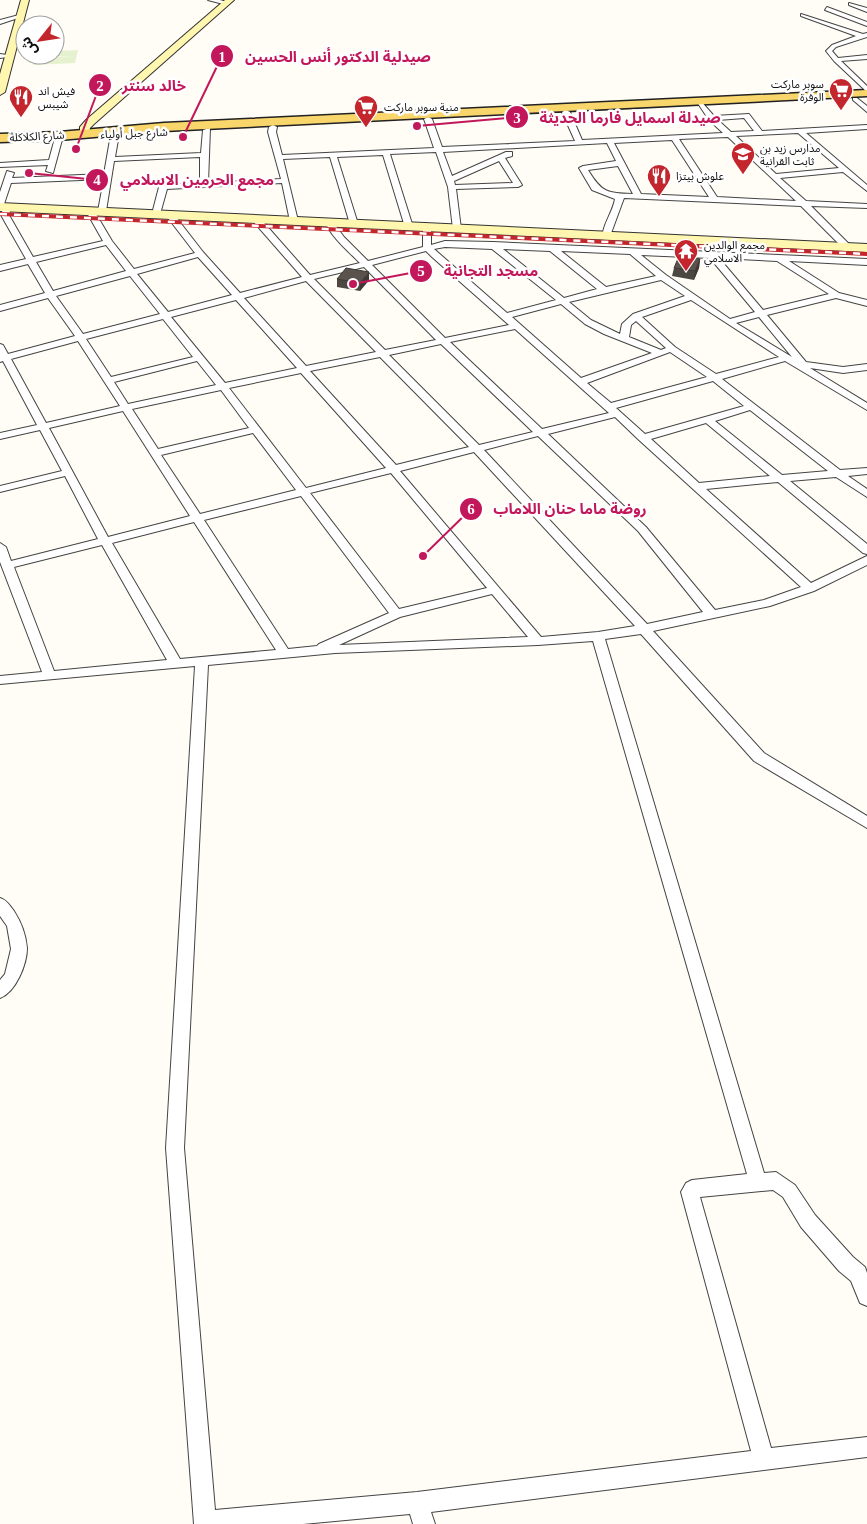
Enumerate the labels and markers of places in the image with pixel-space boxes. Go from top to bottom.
callout: صيدلية الدكتور أنس الحسين [210,41,440,71]
callout: خالد سنتر [87,70,196,100]
supermarket icon: سوبر ماركت الوفرة [828,77,854,111]
place label: سوبر ماركت الوفرة [771,78,824,104]
restaurant icon: فيش اند شيبس [8,84,34,118]
place label: فيش اند شيبس [38,85,75,111]
supermarket icon: منية سوبر ماركت [353,94,379,128]
place label: منية سوبر ماركت [384,101,459,114]
callout: صيدلة اسمايل فارما الحديثة [505,102,731,132]
school or university icon: مدارس زيد بن ثابت القرانية [730,141,756,175]
place label: مدارس زيد بن ثابت القرانية [760,142,821,168]
restaurant icon: علوش بيتزا [646,163,672,197]
callout: مجمع الحرمين الاسلامي [85,165,284,195]
place label: علوش بيتزا [676,170,724,183]
temple icon: مجمع الوالدين الاسلامي [673,238,699,272]
place label: مجمع الوالدين الاسلامي [704,239,765,268]
callout: مسجد التجانية [408,256,548,286]
callout: روضة ماما حنان اللاماب [459,494,657,524]

